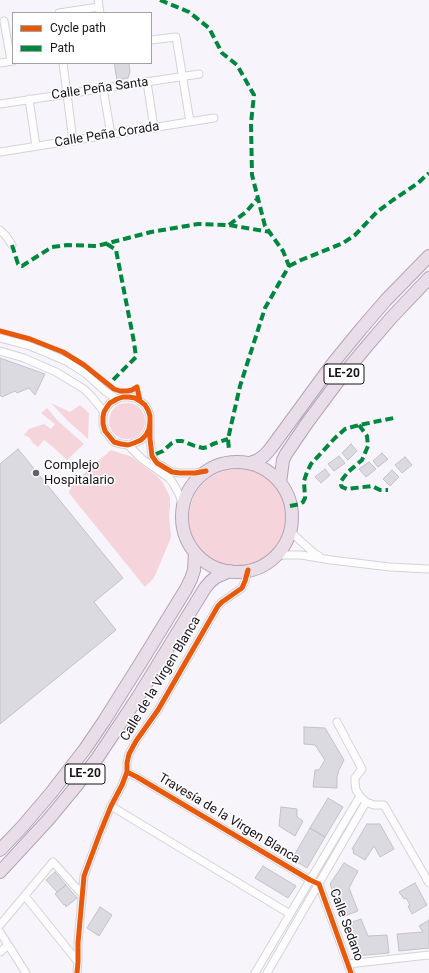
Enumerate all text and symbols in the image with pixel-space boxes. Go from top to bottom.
legend [12,12,152,64]
text: Cycle path [50,21,106,35]
text: Path [50,41,75,55]
street label: Calle Peña Santa [51,74,149,104]
street label: Calle Peña Corada [53,119,161,151]
road number: LE-20 [324,364,364,384]
place label: Complejo Hospitalario [44,458,114,489]
marker: Complejo Hospitalario [31,468,41,478]
street label: Calle de la Virgen Blanca [118,614,204,744]
road number: LE-20 [65,764,105,784]
street label: Travesía de la Virgen Blanca [155,771,303,867]
street label: Calle Sedano [326,887,366,963]

